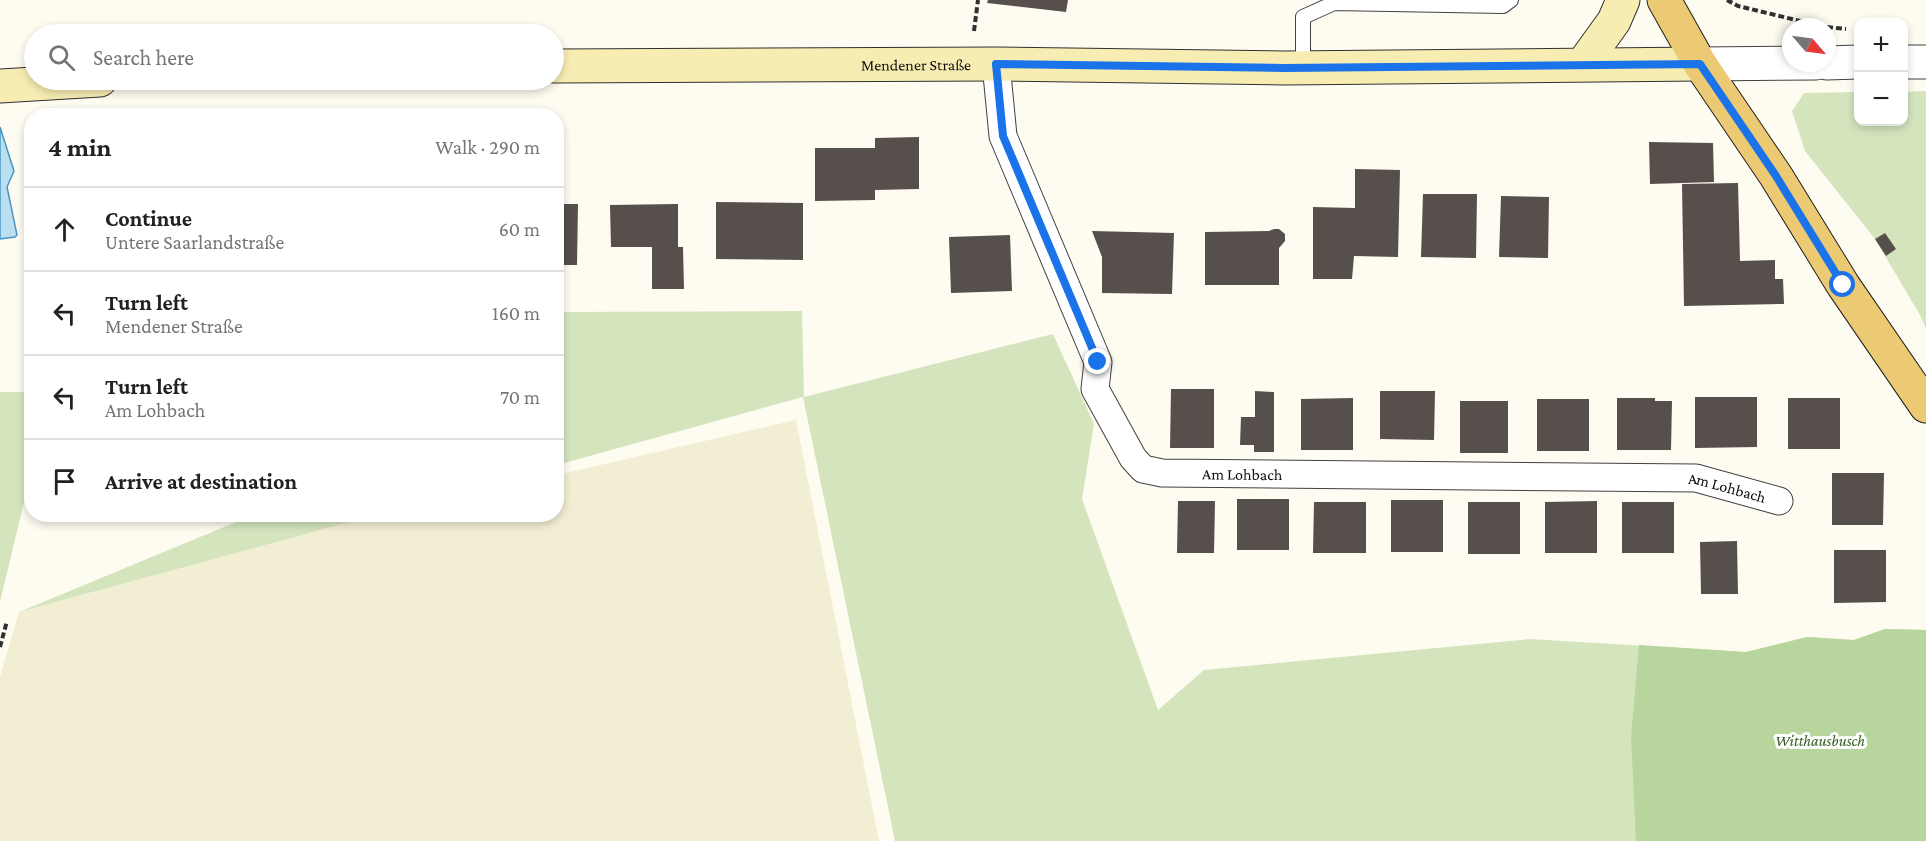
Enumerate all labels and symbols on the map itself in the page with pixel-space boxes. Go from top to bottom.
north arrow [1782,18,1836,72]
street label: Mendener Straße [861,56,971,74]
route start [1829,271,1855,297]
route end [1084,348,1110,374]
street label: Am Lohbach [1202,465,1283,483]
street label: Am Lohbach [1688,470,1768,506]
park label: Witthausbusch [1775,732,1865,749]

